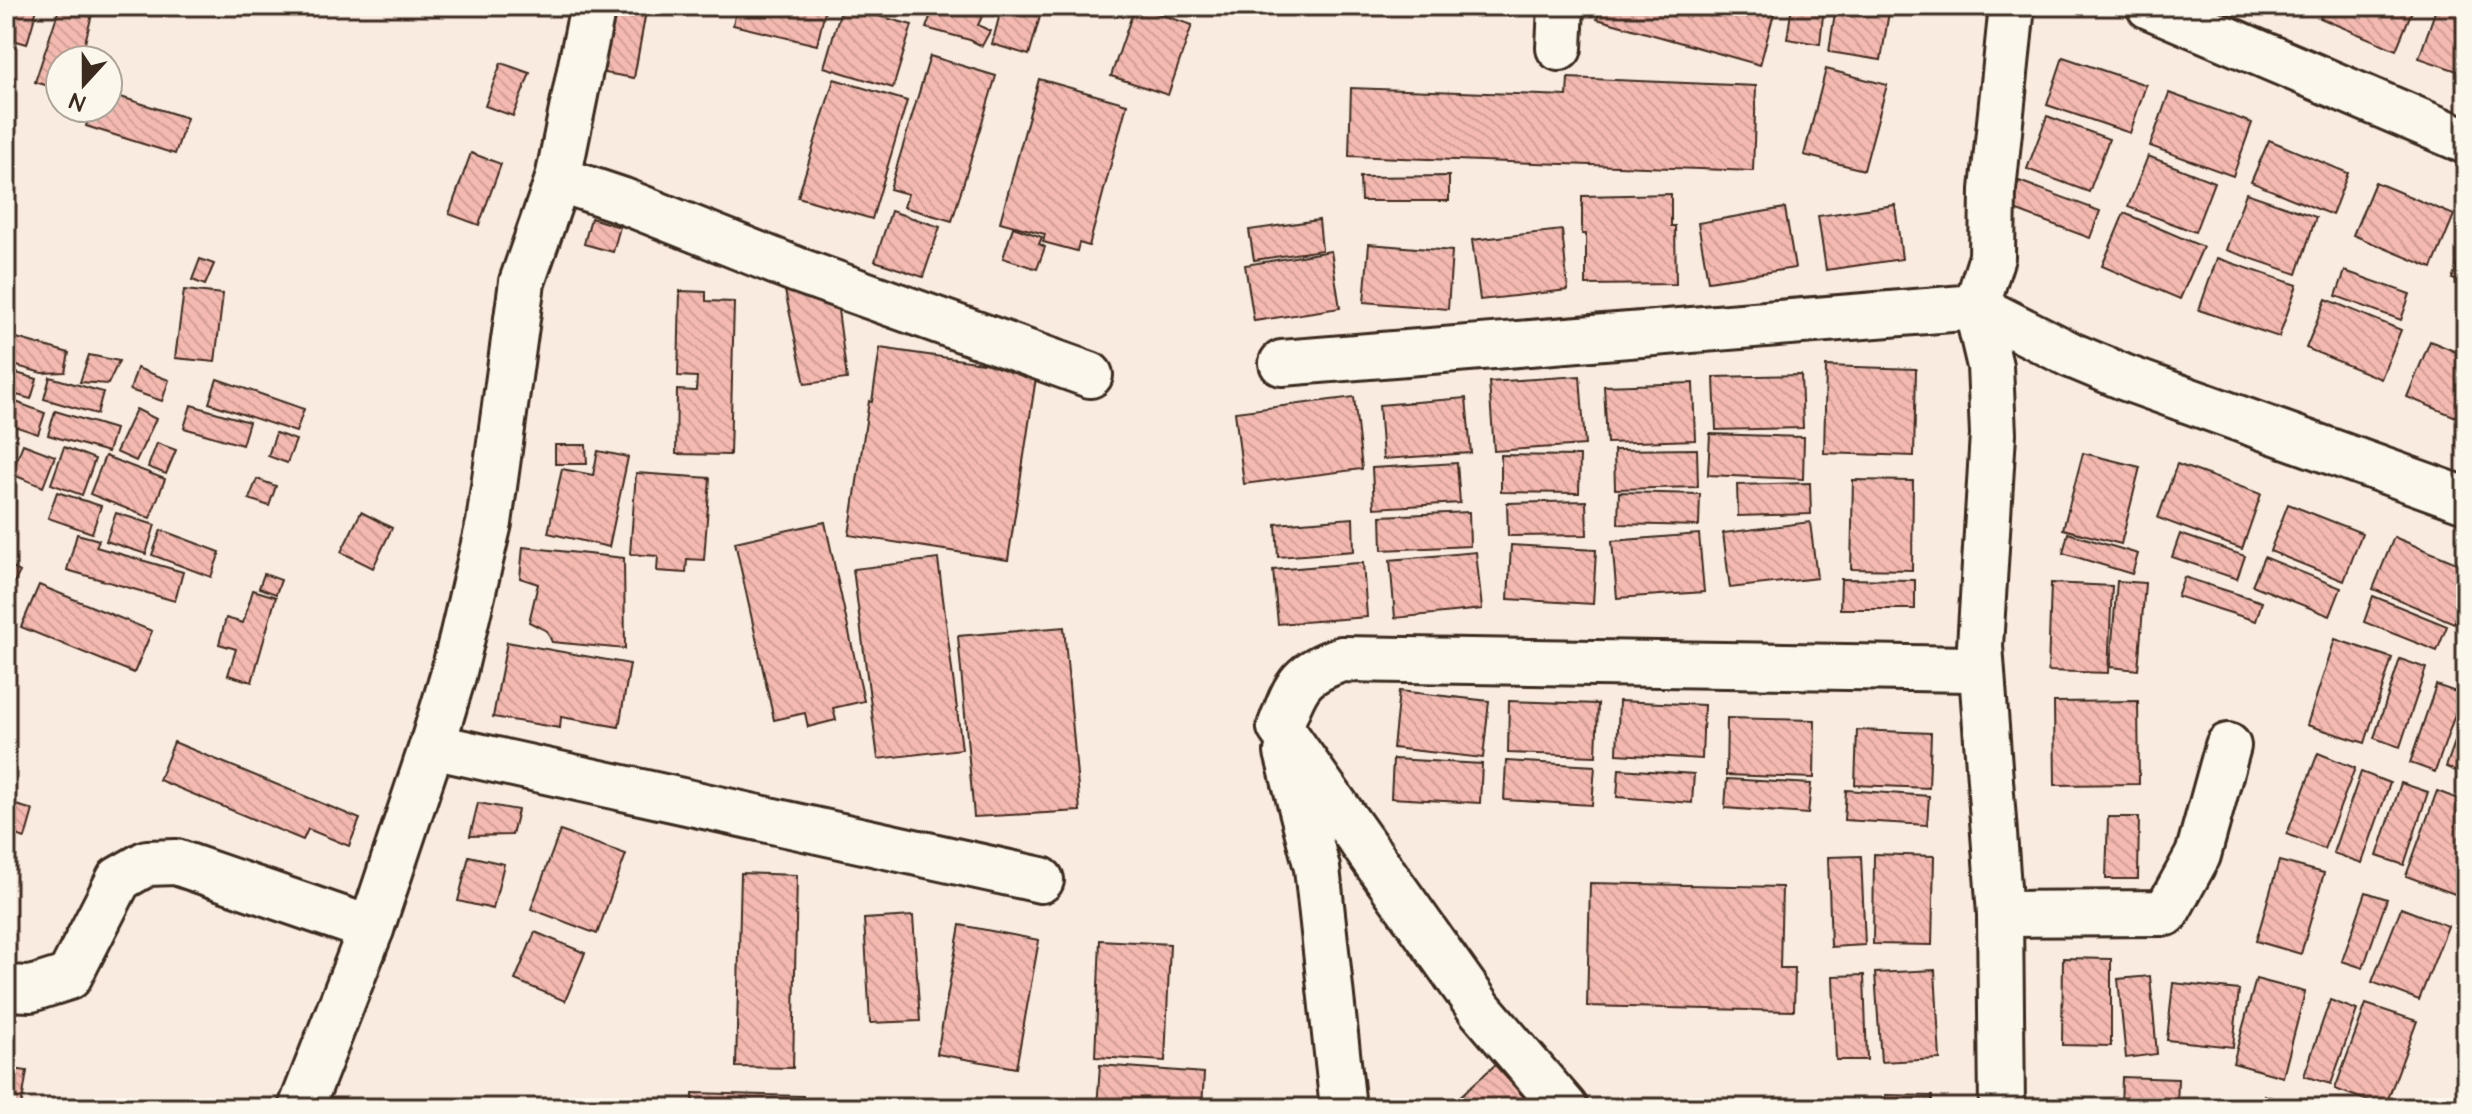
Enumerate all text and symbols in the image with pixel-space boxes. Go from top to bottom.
north arrow [44,44,124,124]
text: N [65,84,89,118]

